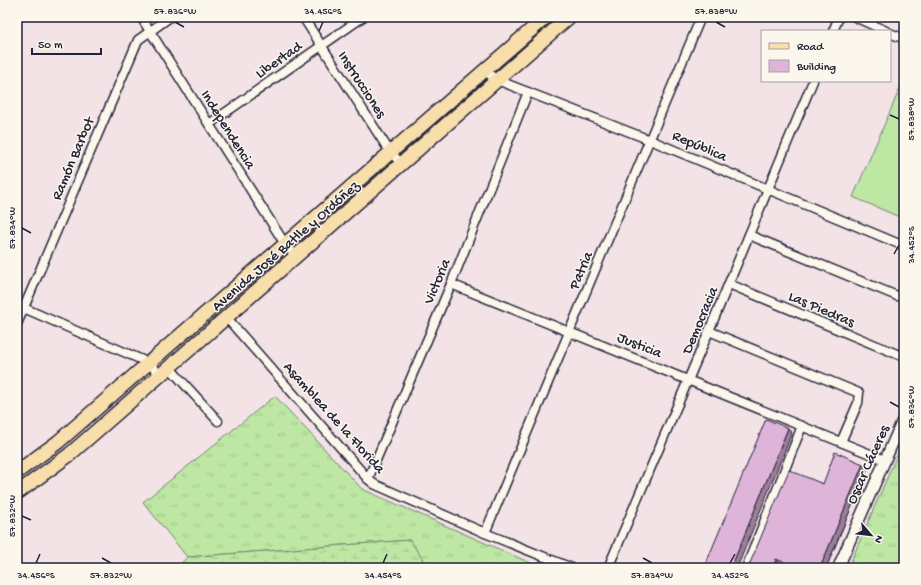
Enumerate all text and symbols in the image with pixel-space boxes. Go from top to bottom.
text: 57.836°W [154,6,197,18]
text: 34.456°S [303,6,342,18]
text: 57.838°W [695,6,738,18]
scale bar [32,30,101,56]
legend [761,30,891,82]
street label: Libertad [252,37,307,83]
text: 50 m [38,39,63,53]
text: Road [797,41,824,55]
street label: Instrucciones [333,48,390,122]
text: Building [796,61,836,75]
street label: Independencia [196,87,259,173]
text: 57.838°W [906,97,918,140]
street label: Ramón Barbot [48,113,100,203]
street label: República [669,127,730,167]
street label: Avenida José Batlle y Ordóñez [209,177,364,316]
text: 57.834°W [7,207,19,249]
text: 34.452°S [906,226,918,265]
street label: Patria [565,248,598,293]
street label: Victoria [420,256,456,308]
street label: Democracia [678,284,723,358]
street label: Las Piedras [785,288,857,332]
street label: Justicia [614,329,665,363]
street label: Asamblea de la Florida [279,359,389,478]
text: 57.836°W [906,385,918,428]
street label: Oscar Cáceres [843,422,894,507]
text: 57.832°W [7,494,19,537]
north arrow [851,515,891,555]
text: N [871,533,885,545]
text: 34.456°S [16,570,55,582]
text: 57.832°W [90,570,133,582]
text: 34.454°S [364,570,402,582]
text: 57.834°W [631,570,673,582]
text: 34.452°S [710,570,749,582]

